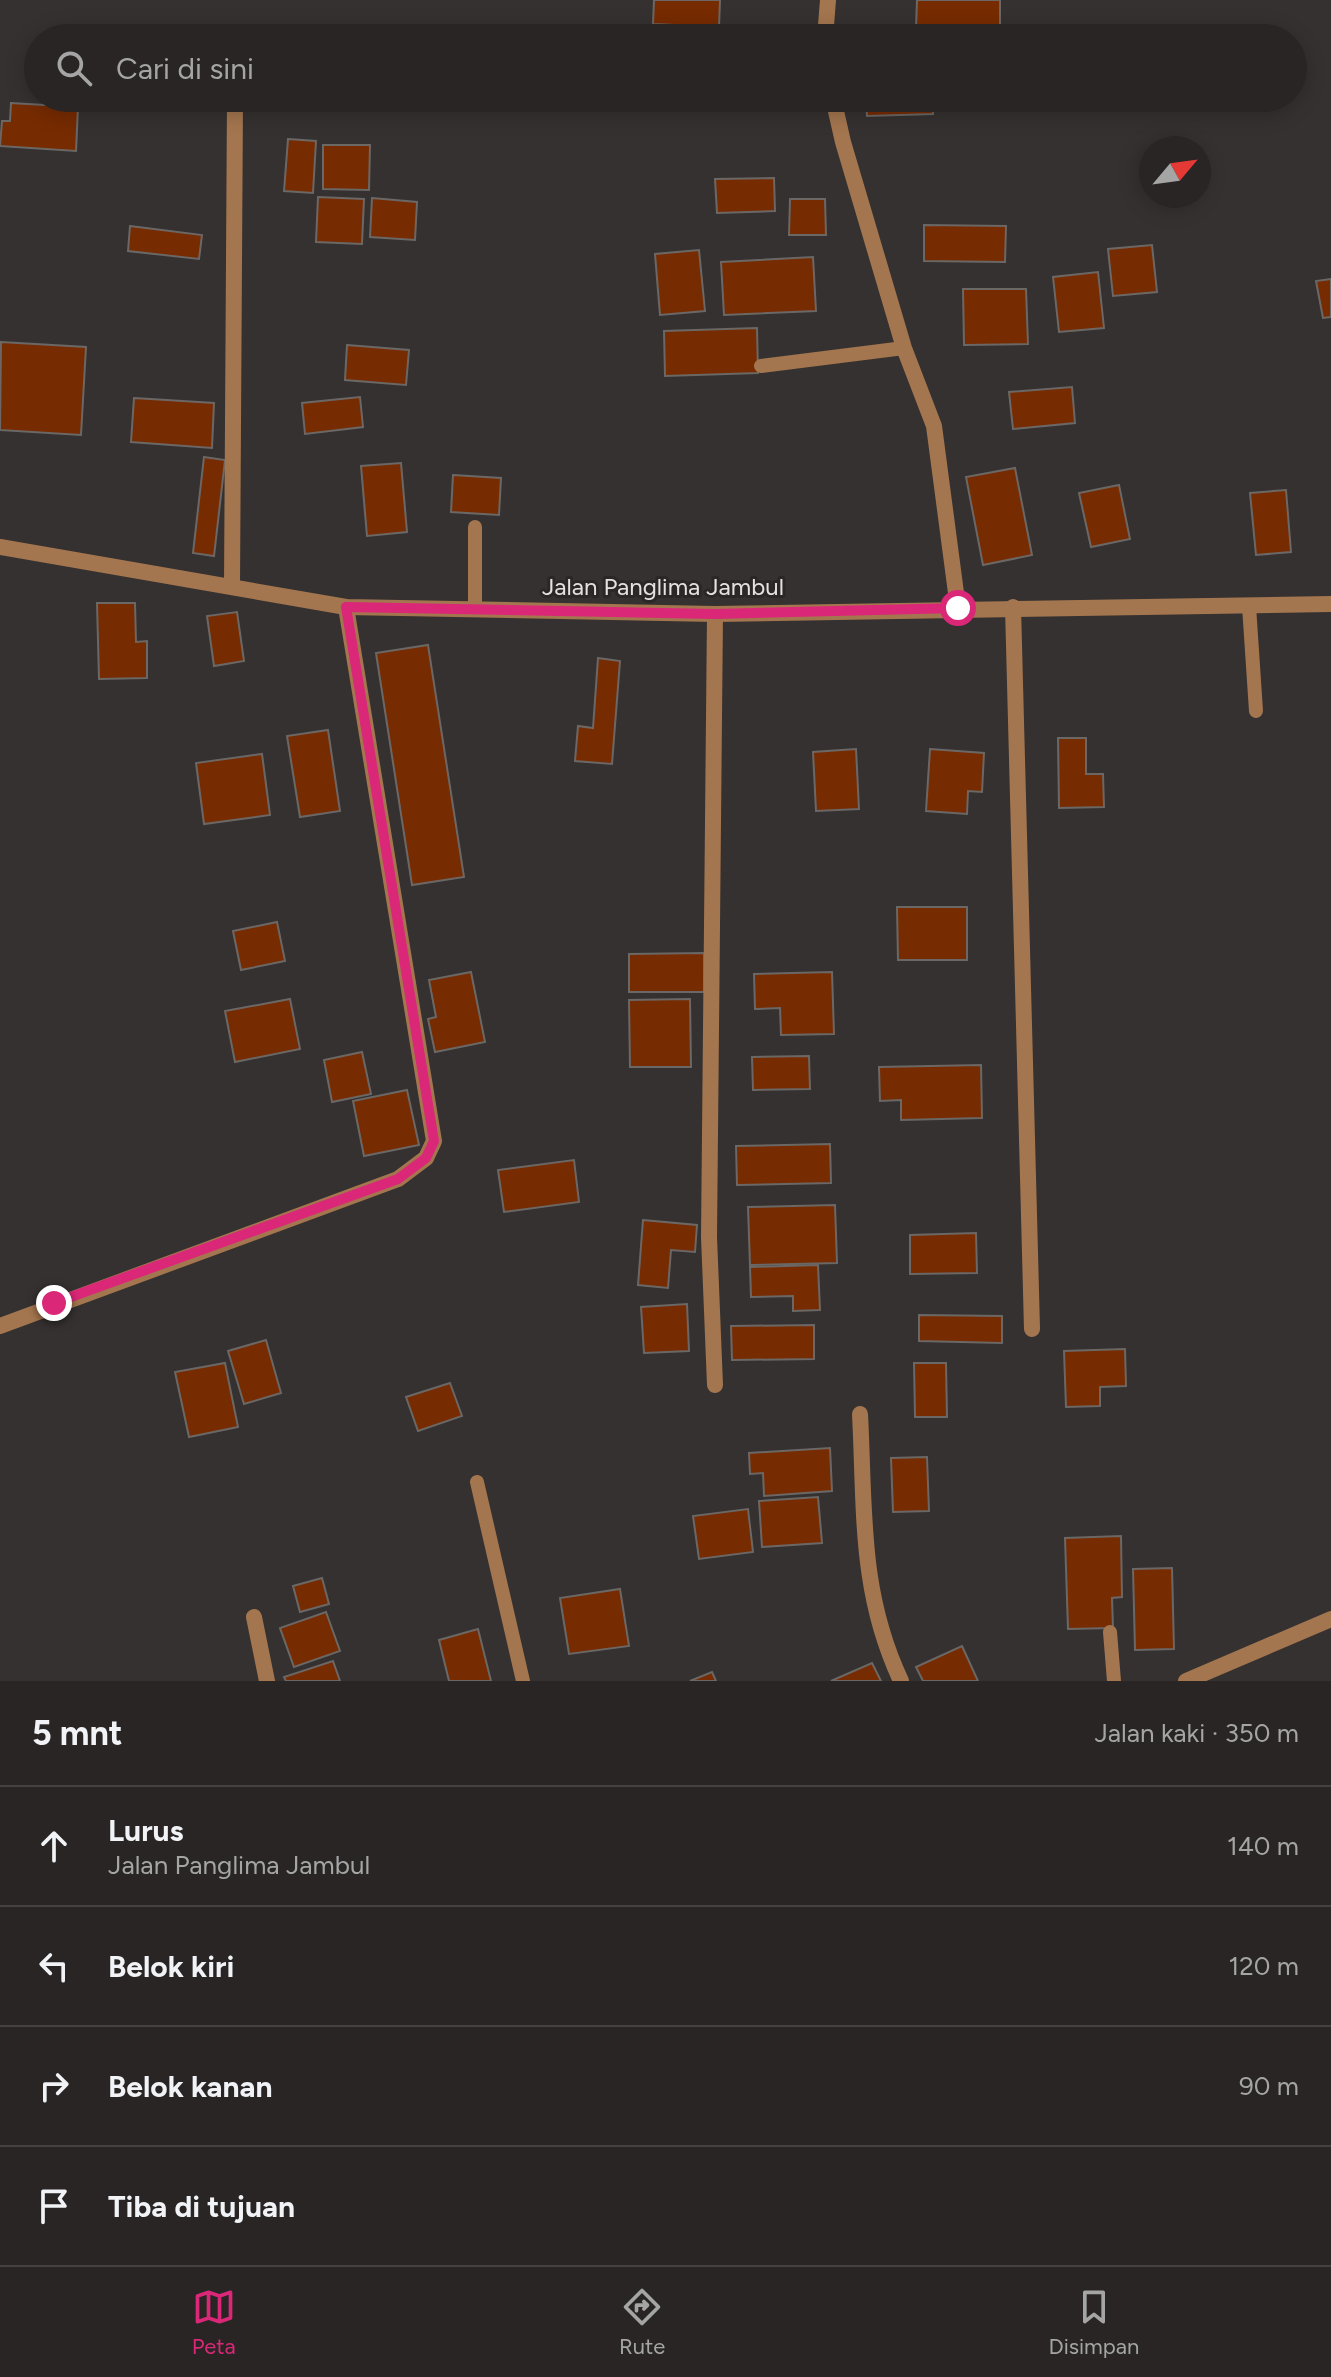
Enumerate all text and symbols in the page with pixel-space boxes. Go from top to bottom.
search box [24,24,1307,112]
icon: search [52,46,96,90]
text: Cari di sini [116,50,254,87]
north arrow [1139,136,1211,208]
street label: Jalan Panglima Jambul [542,572,784,601]
route start [940,590,976,626]
route end [36,1285,72,1321]
text: 5 mnt [32,1713,122,1754]
text: Jalan kaki · 350 m [1094,1717,1299,1749]
text: Lurus [108,1812,184,1849]
icon: ahead [32,1824,76,1868]
text: 140 m [1227,1830,1299,1862]
text: Jalan Panglima Jambul [108,1849,370,1881]
icon: left [32,1944,76,1988]
text: Belok kiri [108,1948,234,1985]
text: 120 m [1229,1950,1299,1982]
icon: right [32,2064,76,2108]
text: Belok kanan [108,2068,273,2105]
text: 90 m [1239,2070,1299,2102]
icon: arrive [32,2184,76,2228]
text: Tiba di tujuan [108,2188,295,2225]
tab: Peta [192,2285,236,2360]
tab: Rute [619,2285,665,2360]
tab: Disimpan [1049,2285,1139,2360]

